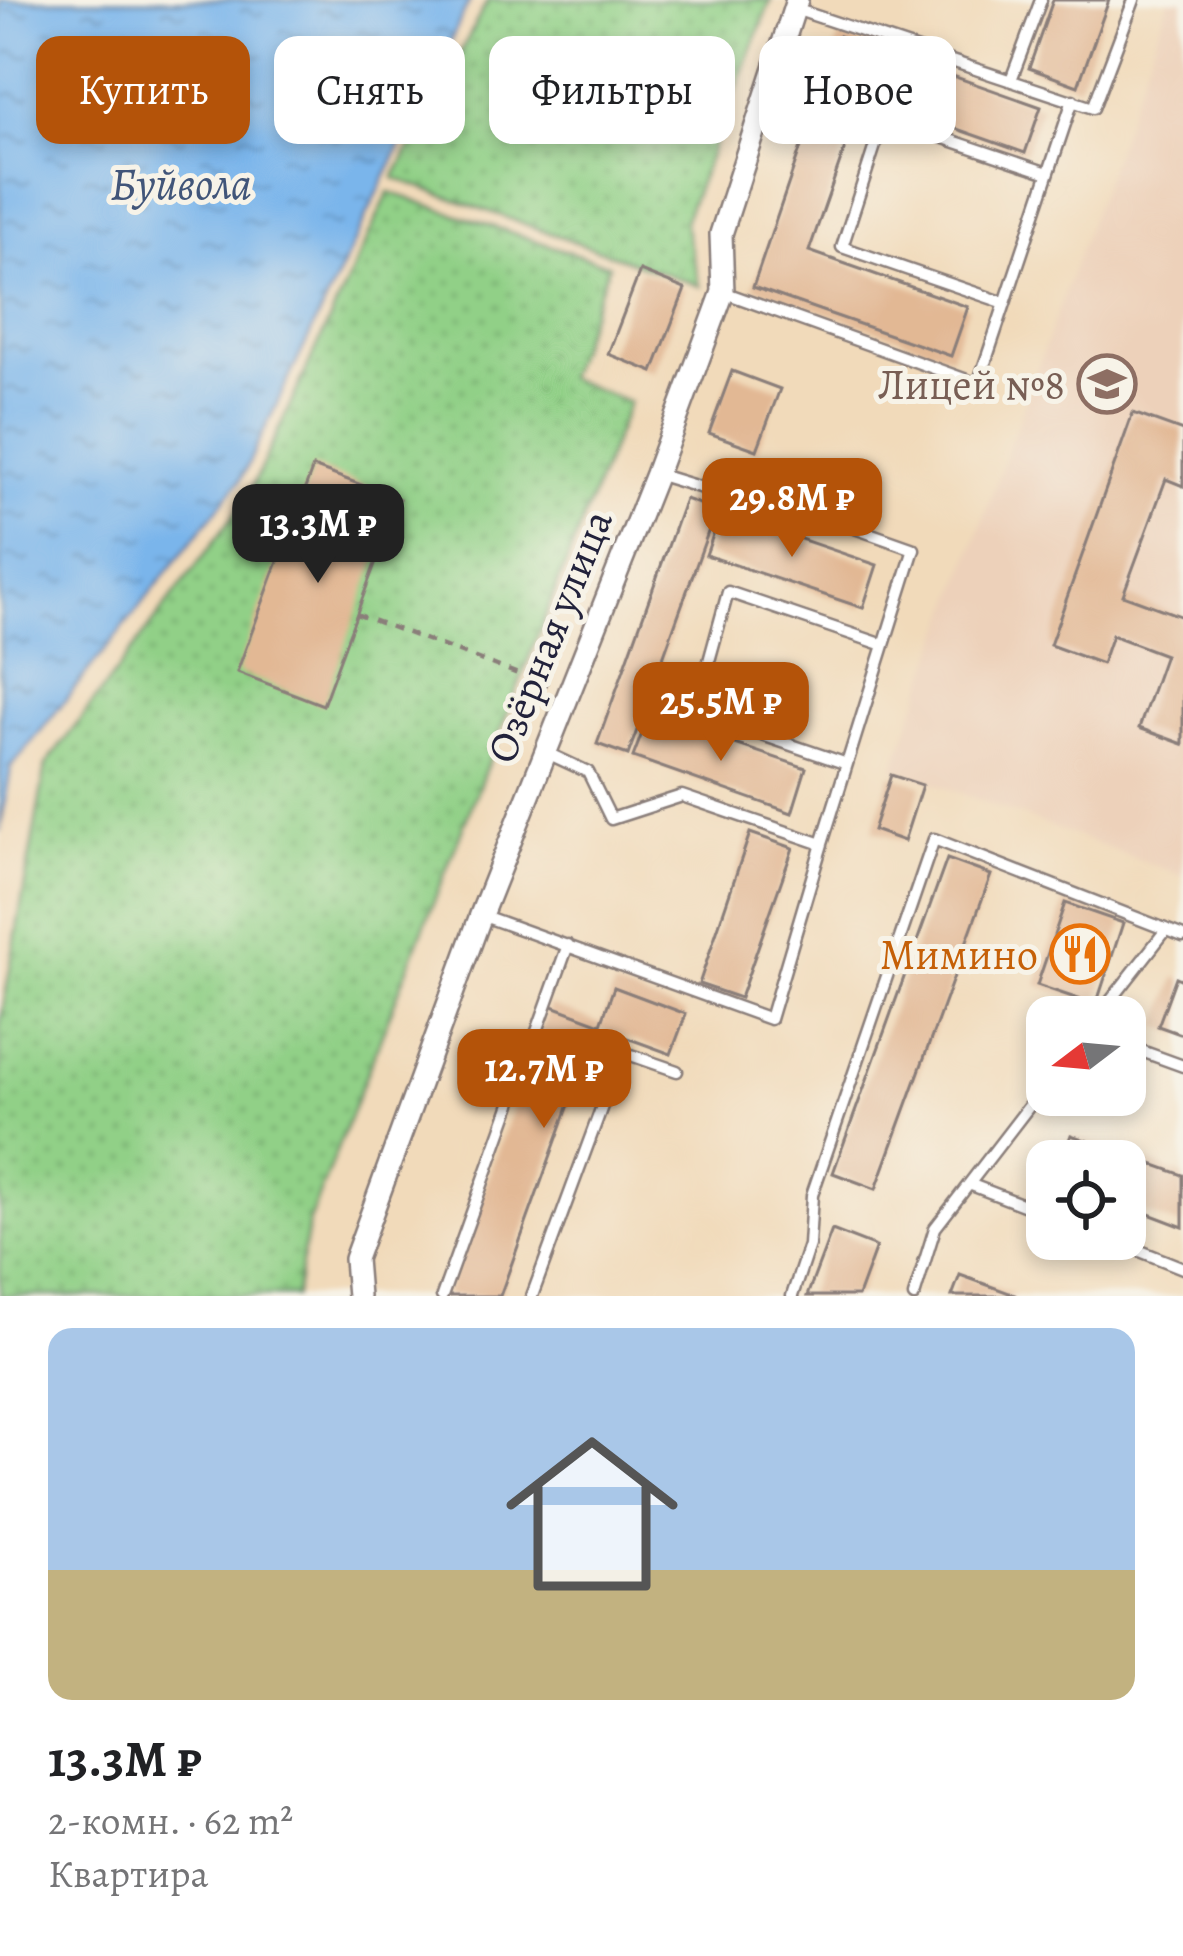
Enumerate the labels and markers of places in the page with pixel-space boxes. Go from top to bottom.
school or university icon: Лицей №8 [1076,353,1138,415]
place label: Лицей №8 [878,356,1065,413]
pin: 29.8M ₽ [681,458,903,560]
pin: 13.3M ₽ [207,484,429,586]
pin: 25.5M ₽ [610,662,832,764]
restaurant icon: Мимино [1049,923,1111,985]
place label: Мимино [880,926,1038,983]
pin: 12.7M ₽ [433,1029,655,1131]

